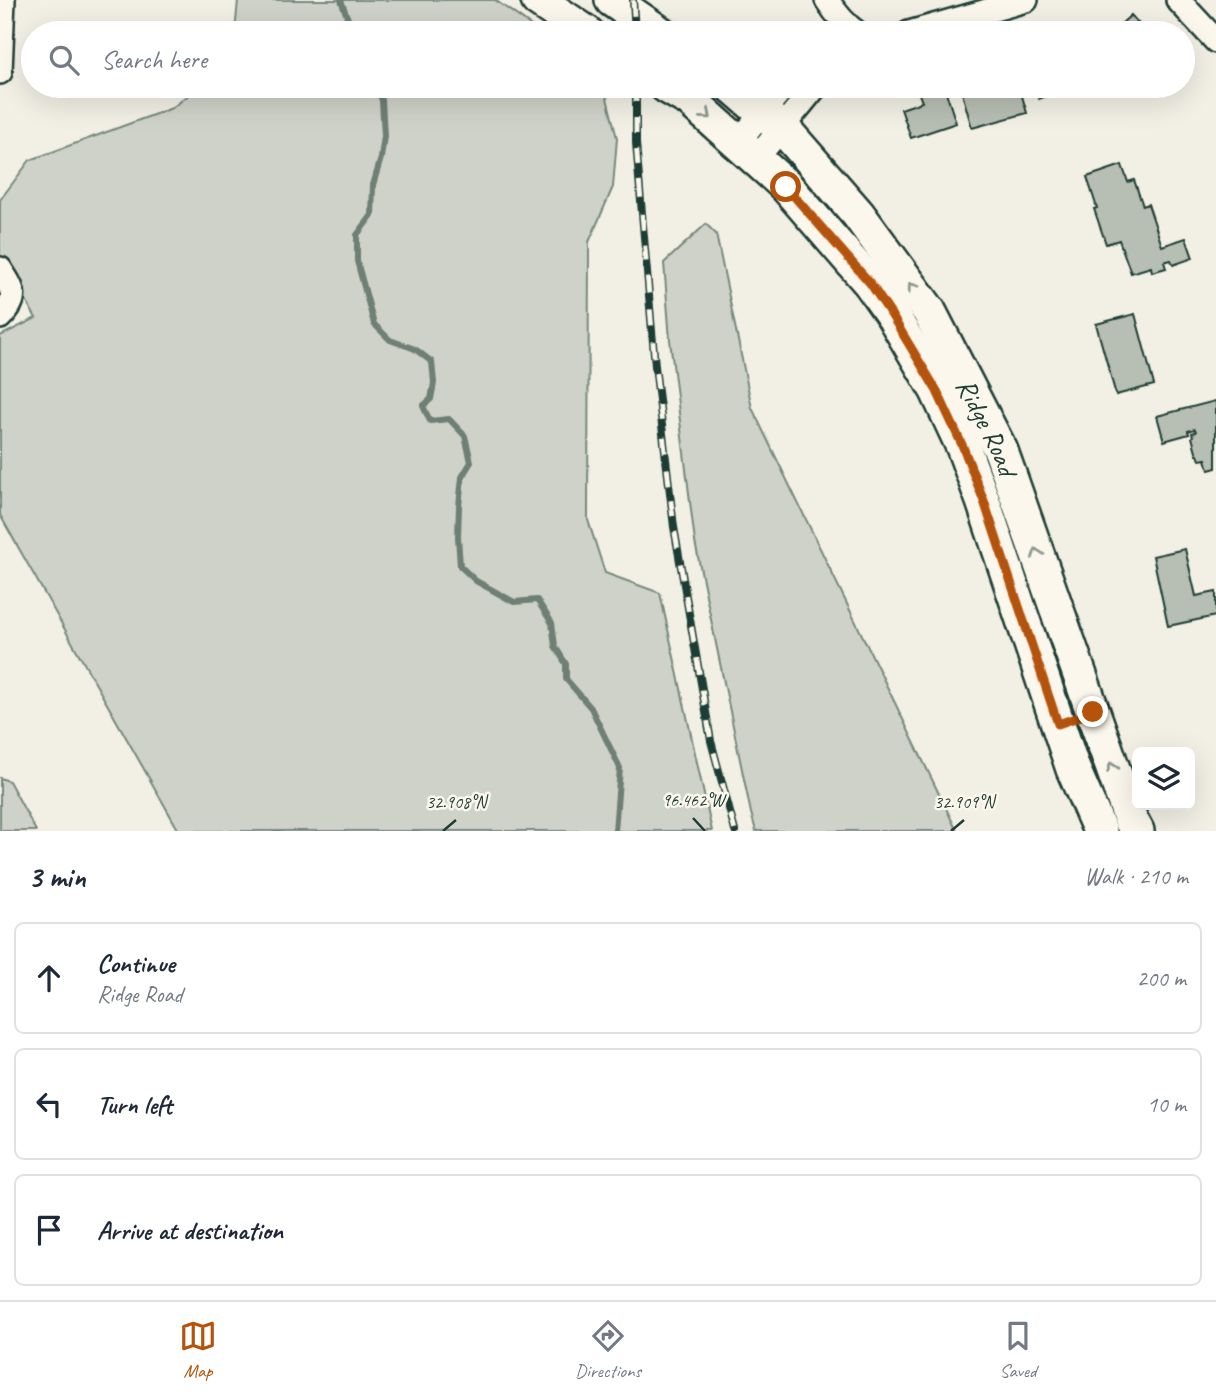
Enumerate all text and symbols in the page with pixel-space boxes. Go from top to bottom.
search box [21,21,1195,98]
icon: search [45,41,83,79]
text: Search here [101,43,207,76]
one-way arrow [699,107,712,119]
route start [770,171,801,202]
one-way arrow [907,282,920,295]
street label: Ridge Road [948,372,1026,484]
one-way arrow [1031,547,1045,559]
route end [1077,696,1108,727]
map controls [1132,747,1195,810]
button: layers [1132,747,1195,810]
one-way arrow [1106,762,1120,774]
text: 96.462°W [662,789,727,811]
text: 32.908°N [426,791,489,813]
text: 32.909°N [934,791,997,813]
text: 3 min [28,858,85,896]
text: Walk · 210 m [1084,862,1188,891]
text: Continue [97,947,175,980]
icon: ahead [30,959,68,997]
text: 200 m [1137,964,1186,993]
text: Ridge Road [97,980,183,1009]
icon: left [30,1085,68,1123]
text: Turn left [97,1088,172,1121]
text: 10 m [1147,1090,1186,1119]
icon: arrive [30,1211,68,1249]
text: Arrive at destination [97,1214,283,1247]
tab: Map [179,1317,217,1383]
tab: Directions [575,1317,641,1383]
tab: Saved [999,1317,1037,1383]

